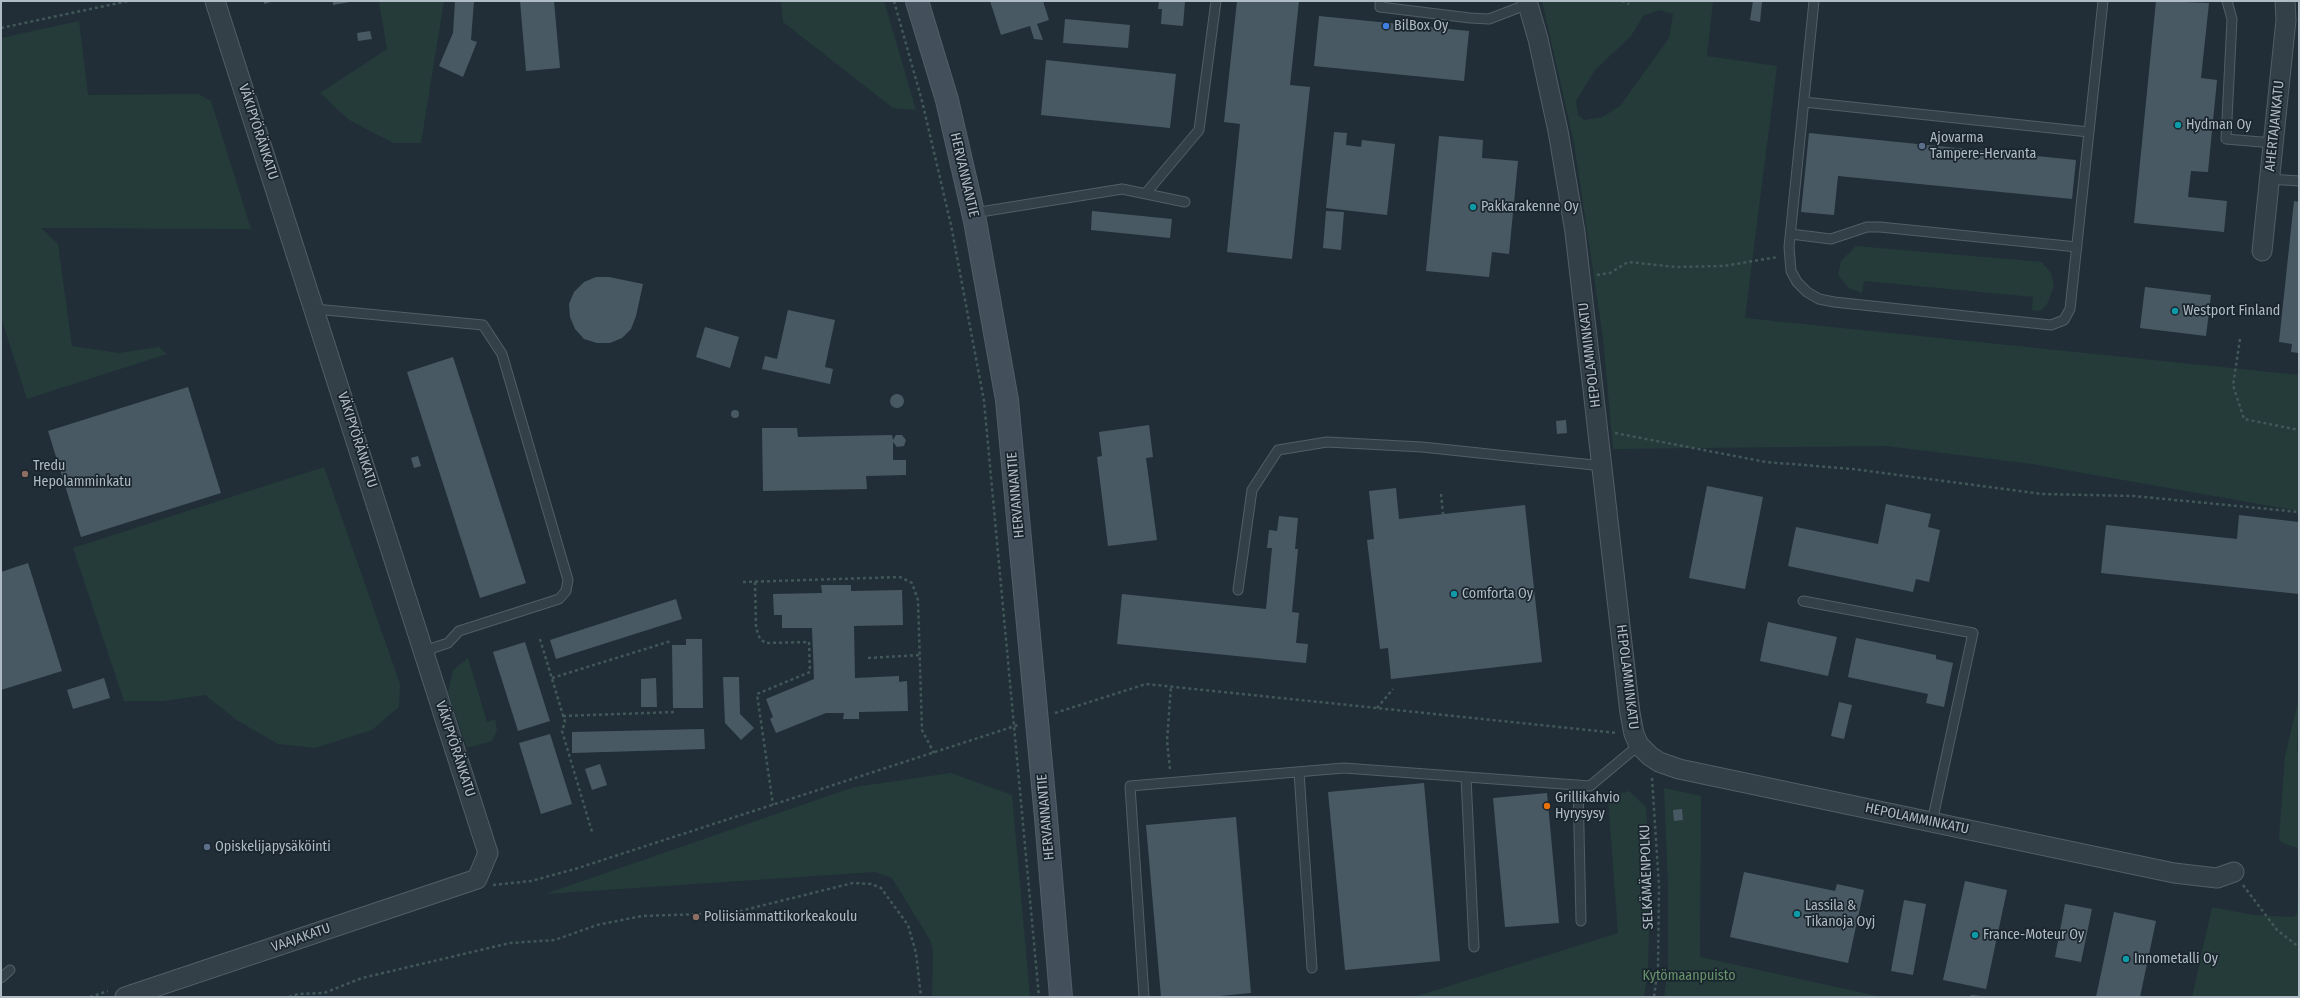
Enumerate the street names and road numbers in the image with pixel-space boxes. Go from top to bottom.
street label: AHERTAJANKATU [2262,80,2288,172]
street label: VÄKIPYÖRÄNKATU [235,82,281,182]
street label: HERVANNANTIE [946,131,982,219]
street label: HEPOLAMMINKATU [1575,302,1605,408]
street label: VÄKIPYÖRÄNKATU [334,390,380,490]
street label: HERVANNANTIE [1004,451,1028,539]
street label: HEPOLAMMINKATU [1612,624,1642,730]
street label: VÄKIPYÖRÄNKATU [432,699,478,799]
street label: HERVANNANTIE [1034,773,1058,861]
street label: HEPOLAMMINKATU [1864,800,1970,838]
street label: SELKÄMÄENPOLKU [1637,824,1657,930]
street label: VAAJAKATU [269,920,333,956]

